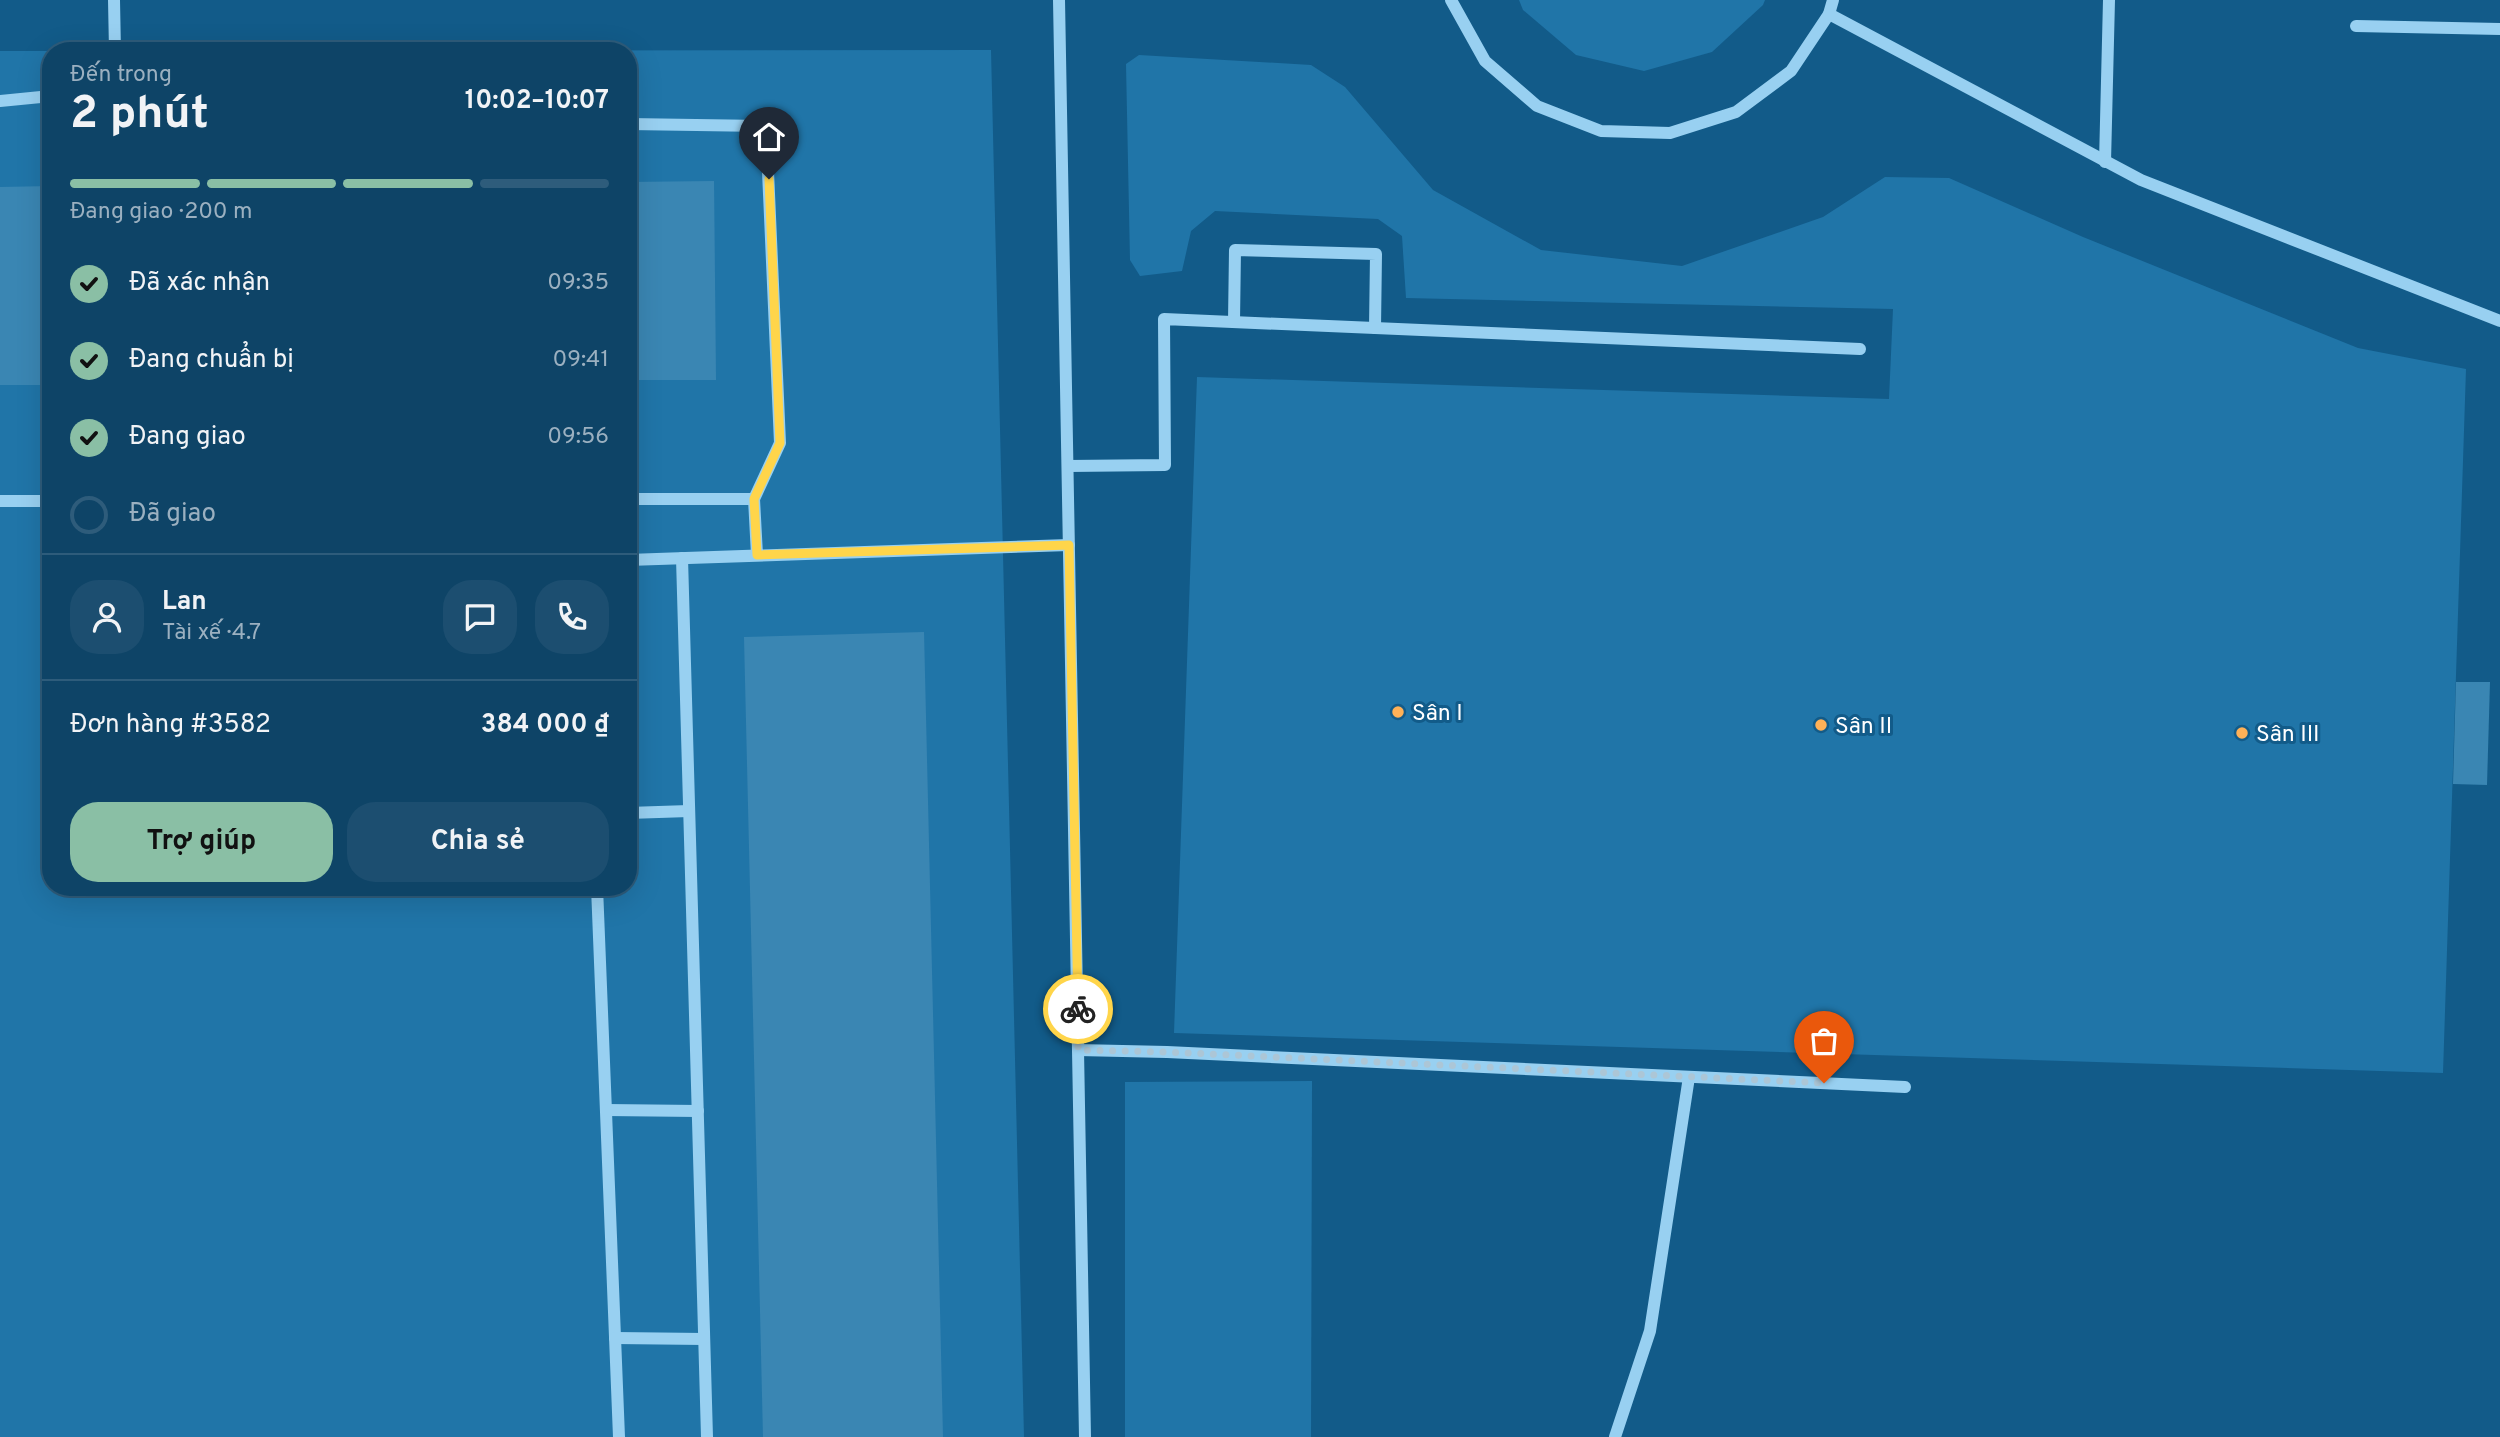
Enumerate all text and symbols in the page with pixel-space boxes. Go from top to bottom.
text: Đến trong [70,61,172,90]
text: 10:02–10:07 [465,85,609,118]
text: 2 phút [70,86,209,145]
pin [739,107,799,179]
icon: home [750,118,788,156]
text: Đang giao · 200 m [70,198,253,227]
icon: check [70,265,108,303]
text: Đã xác nhận [129,267,270,300]
text: 09:35 [547,269,609,298]
icon: check [70,342,108,380]
text: Đang chuẩn bị [129,344,294,377]
text: 09:41 [552,346,609,375]
icon: check [70,419,108,457]
text: Đang giao [129,421,246,454]
text: 09:56 [547,423,609,452]
text: Đã giao [129,498,216,531]
button: person [70,580,144,654]
button: chat [443,580,517,654]
button: phone [535,580,609,654]
text: Lan [162,586,207,619]
text: Tài xế · 4.7 [162,619,261,648]
place label: Sân I [1412,700,1463,729]
marker: Sân I [1390,704,1406,720]
text: Đơn hàng #3582 [70,709,271,742]
text: 384 000 ₫ [481,709,609,742]
place label: Sân II [1835,713,1892,742]
marker: Sân II [1813,717,1829,733]
place label: Sân III [2256,721,2320,750]
marker: Sân III [2234,725,2250,741]
button: Trợ giúp [70,802,333,882]
button: Chia sẻ [347,802,609,882]
courier [1043,974,1113,1044]
icon: bike [1059,990,1097,1028]
pin [1794,1011,1854,1083]
icon: bag [1805,1022,1843,1060]

